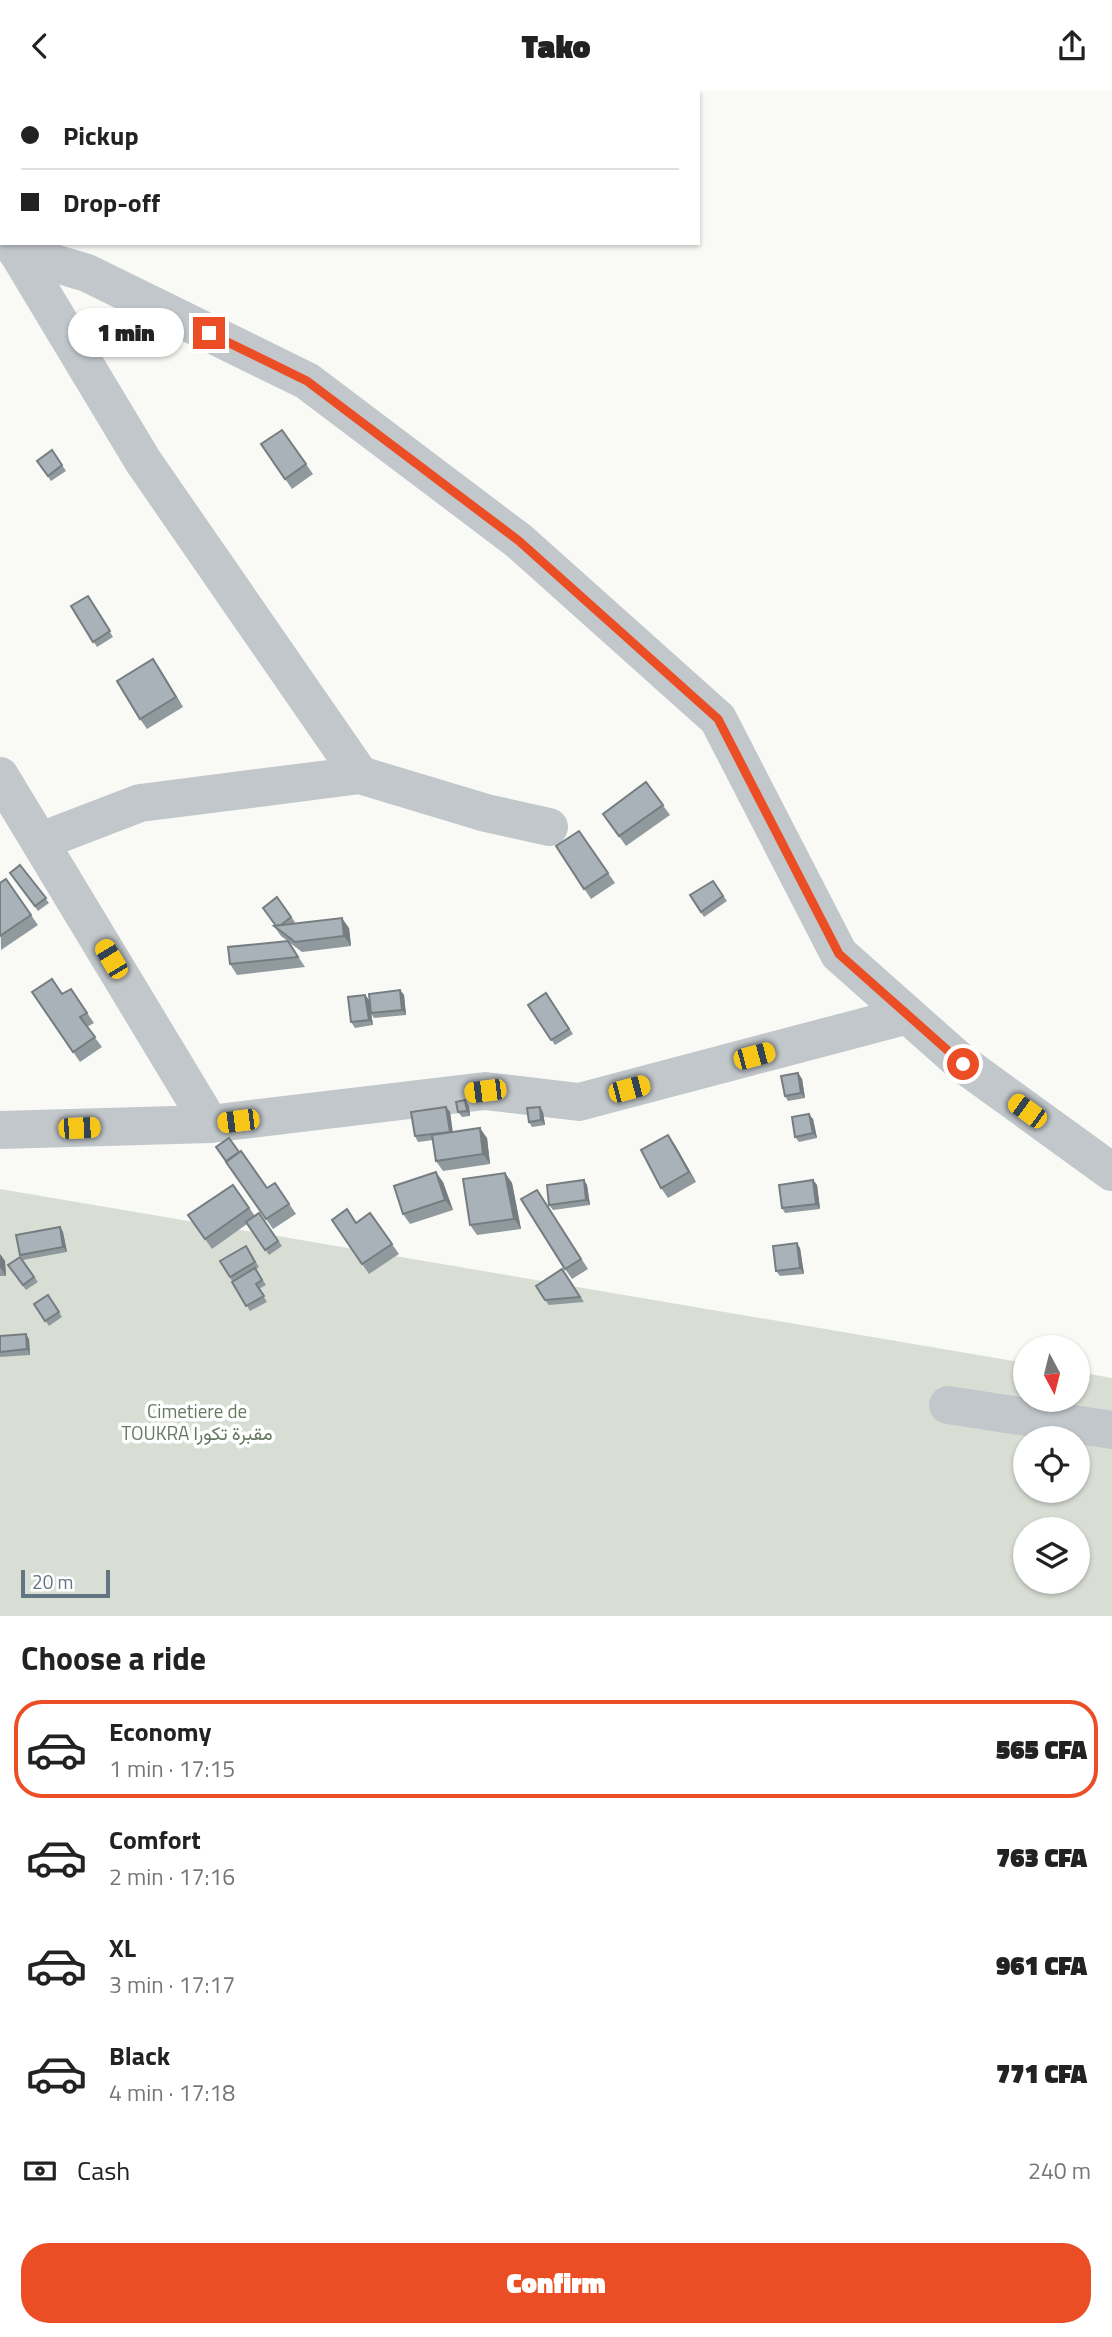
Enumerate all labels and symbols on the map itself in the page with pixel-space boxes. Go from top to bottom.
callout: 1 min [69,309,184,357]
route end [193,317,225,349]
car [92,936,131,982]
car [731,1040,778,1072]
route start [947,1048,979,1080]
car [606,1073,653,1105]
car [463,1078,508,1104]
car [1004,1090,1051,1132]
car [216,1108,261,1134]
car [58,1117,101,1139]
north arrow [1013,1335,1090,1412]
park label: Cimetiere de TOUKRA مقبرة تكورا [121,1396,273,1447]
scale bar [21,1567,110,1599]

